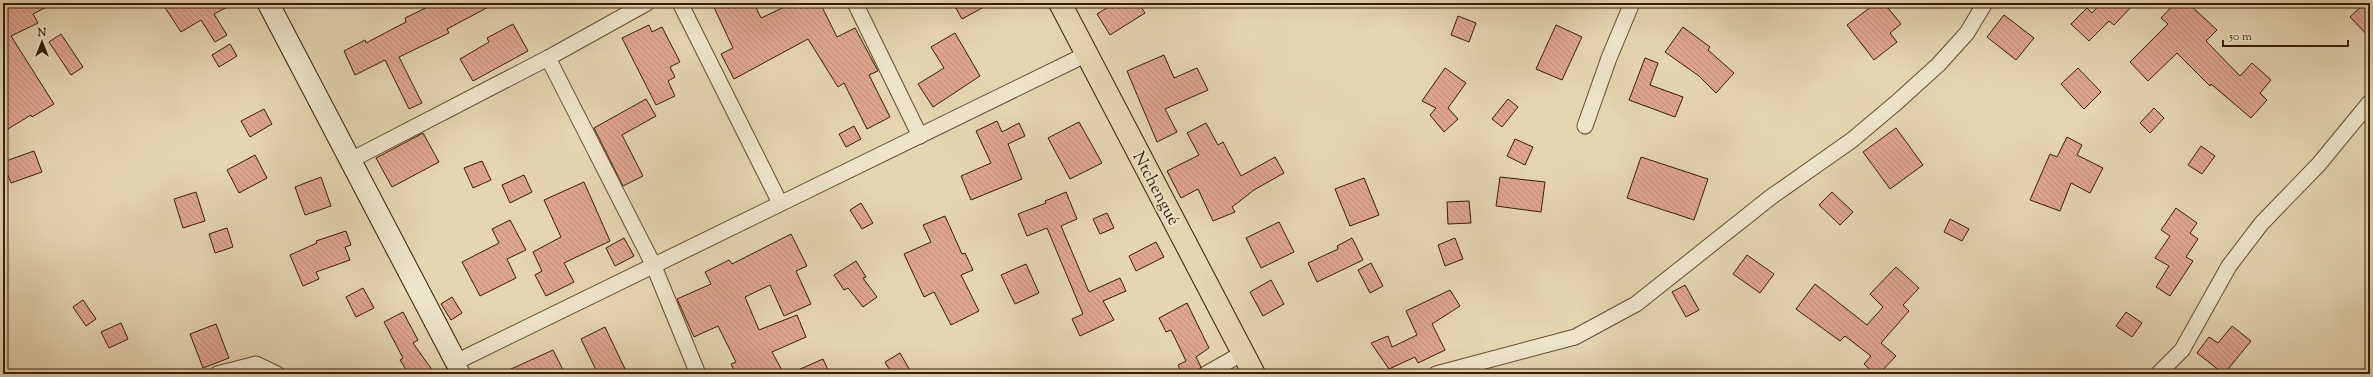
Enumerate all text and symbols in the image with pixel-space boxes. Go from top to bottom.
north arrow [22,22,62,62]
scale bar [2223,22,2348,48]
text: N [37,25,47,41]
text: 50 m [2228,28,2252,46]
street label: Ntchengué [1126,148,1185,230]

